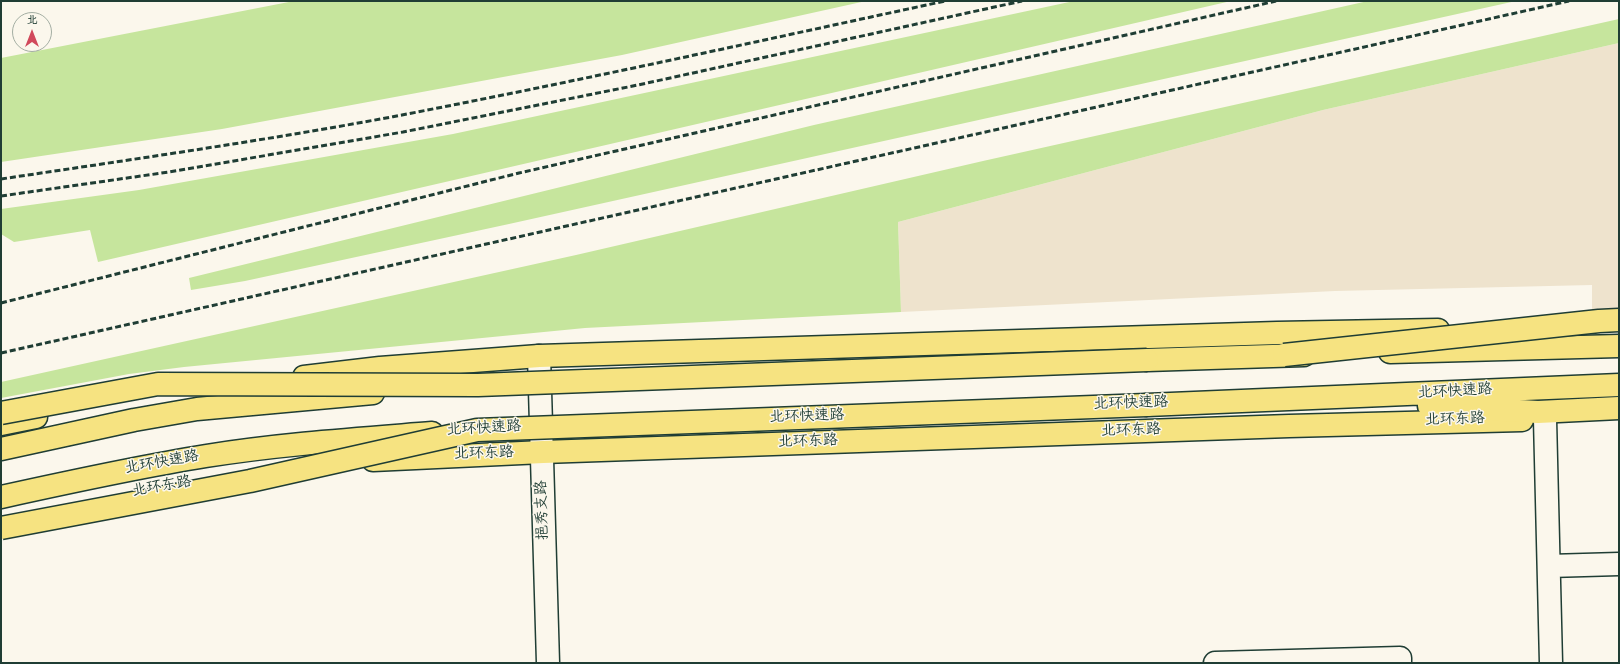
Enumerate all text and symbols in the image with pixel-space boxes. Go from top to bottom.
north arrow [12,12,52,52]
text: 北 [27,13,38,29]
street label: 北环快速路 [1417,382,1493,404]
street label: 北环快速路 [1093,395,1169,415]
street label: 北环快速路 [769,408,845,428]
street label: 北环东路 [1425,411,1485,431]
street label: 北环快速路 [446,419,522,441]
street label: 北环东路 [1101,422,1161,442]
street label: 北环东路 [778,433,838,453]
street label: 北环东路 [454,445,514,465]
street label: 北环快速路 [124,449,200,479]
street label: 北环东路 [131,474,193,502]
street label: 挹秀支路 [534,480,554,540]

